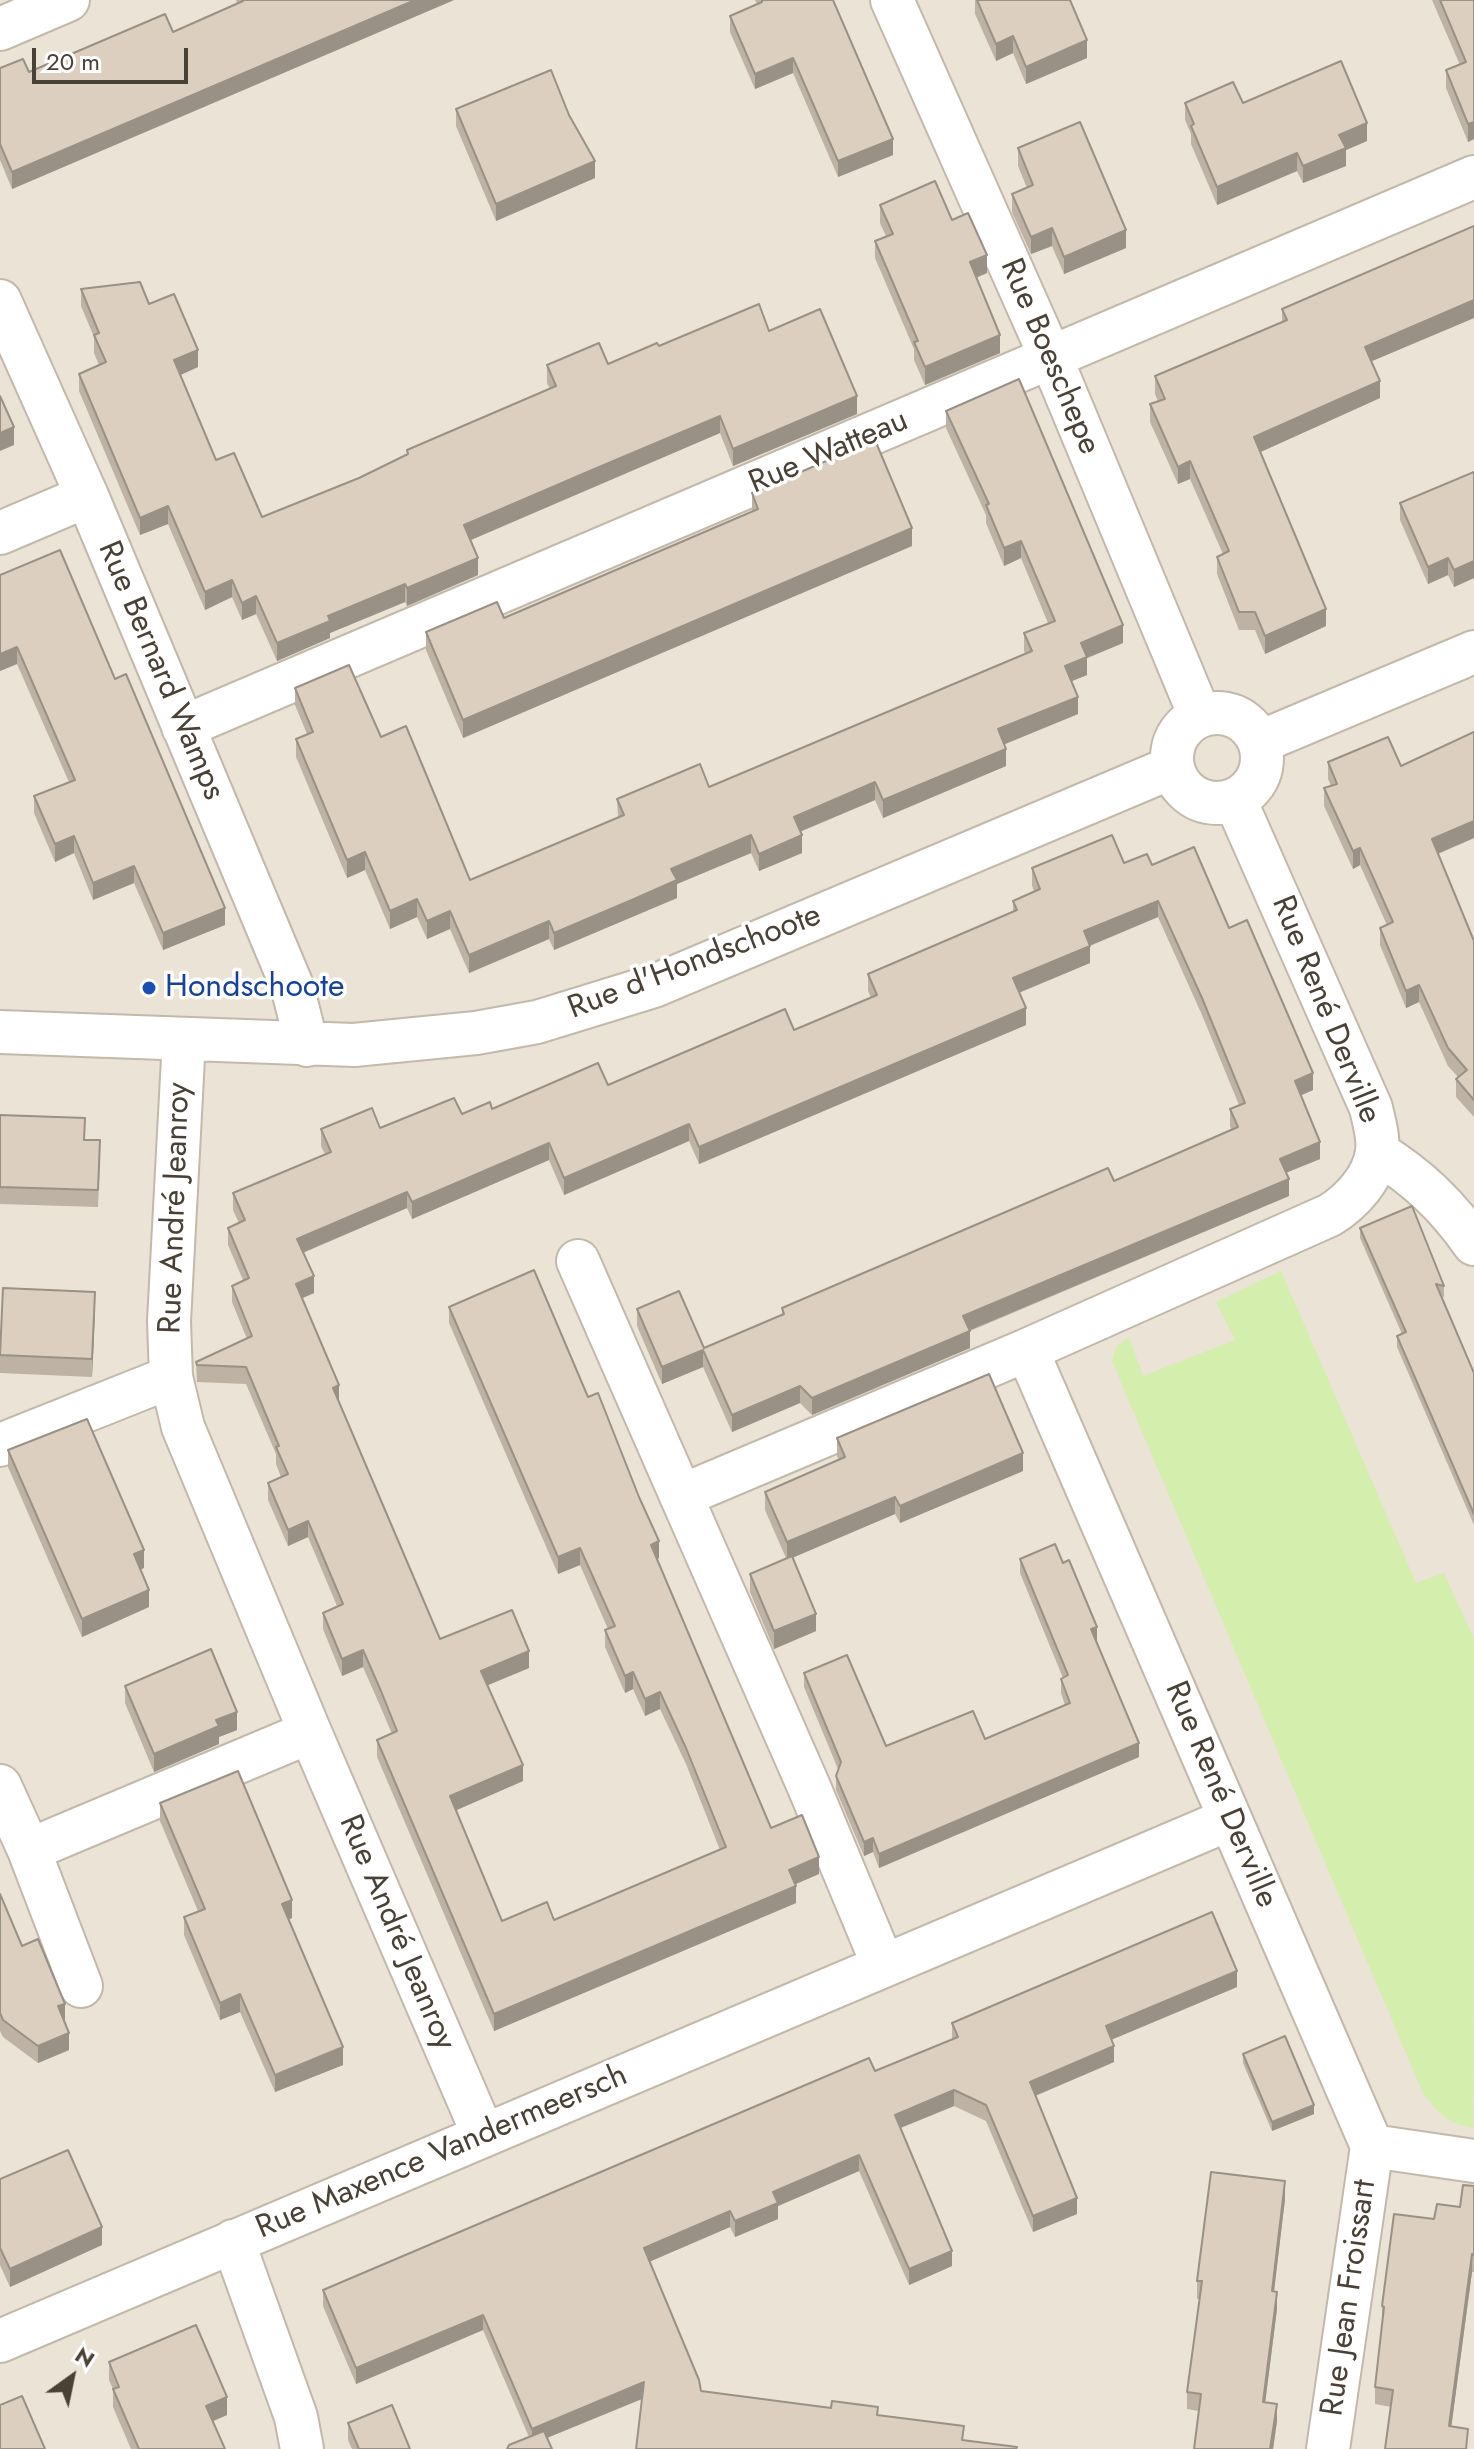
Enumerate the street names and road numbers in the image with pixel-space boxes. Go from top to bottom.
street label: Rue Boeschepe [991,253,1107,461]
street label: Rue Watteau [744,402,914,504]
street label: Rue Bernard Wamps [88,536,232,806]
street label: Rue René Derville [1262,891,1388,1129]
street label: Rue d'Hondschoote [563,897,827,1029]
street label: Rue André Jeanroy [152,1082,200,1334]
street label: Rue René Derville [1155,1676,1285,1914]
street label: Rue André Jeanroy [329,1810,463,2056]
street label: Rue Maxence Vandermeersch [251,2057,633,2249]
street label: Rue Jean Froissart [1314,2177,1386,2419]

